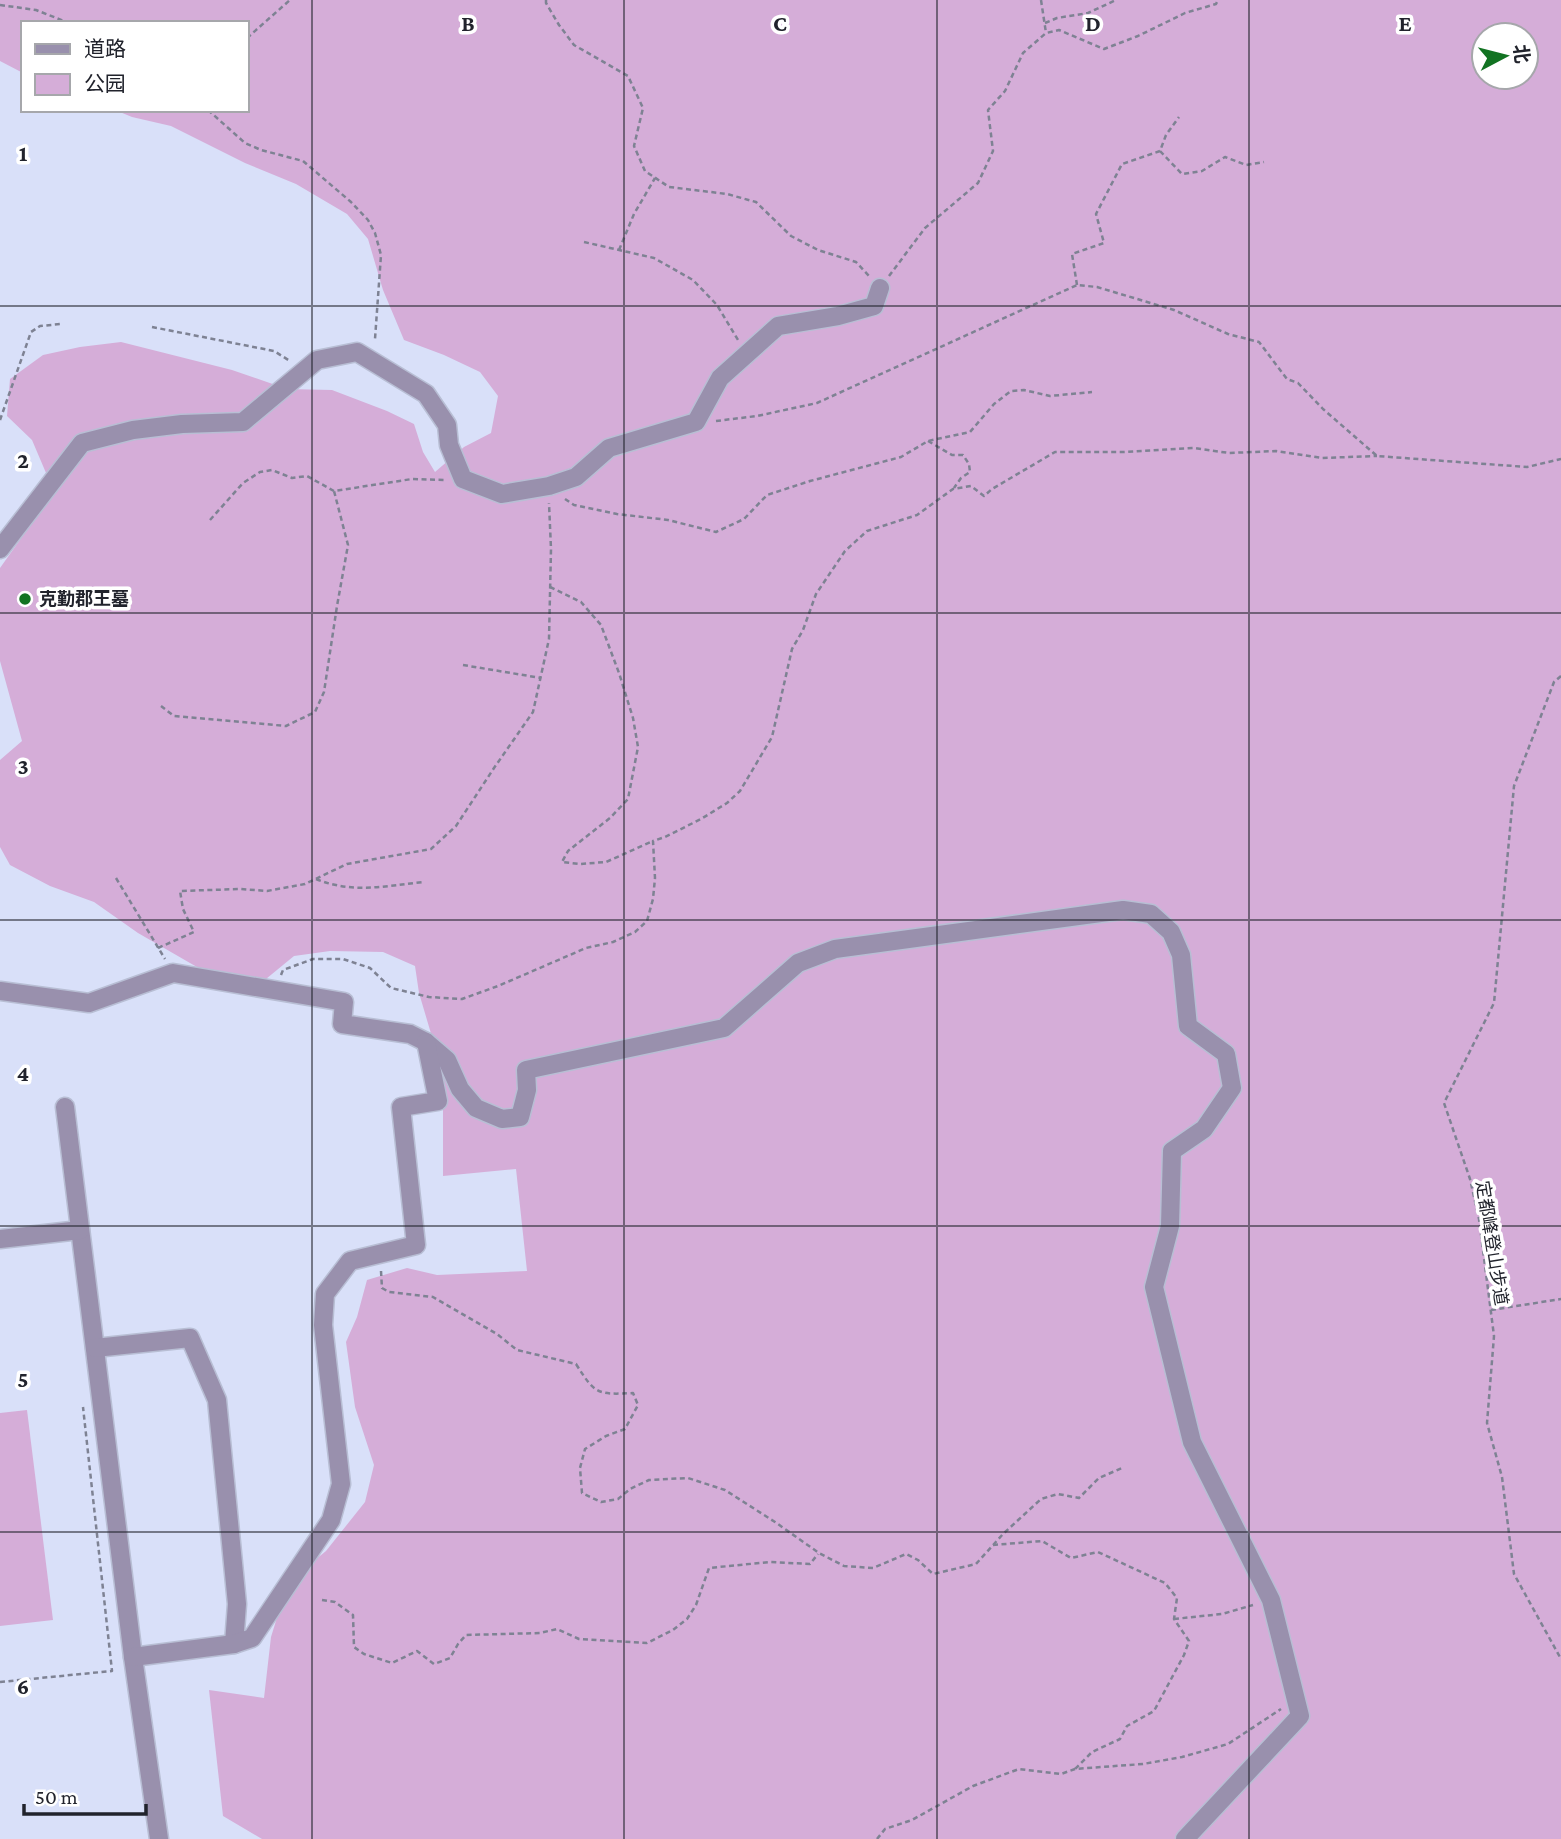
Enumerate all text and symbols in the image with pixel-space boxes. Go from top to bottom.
text: B [461,10,475,36]
text: C [773,10,787,36]
text: D [1085,10,1101,36]
text: E [1398,10,1412,36]
legend [21,21,248,112]
north arrow [1470,21,1540,91]
text: 道路 [84,37,126,61]
text: 北 [1510,43,1533,65]
text: 公园 [84,72,126,96]
text: 1 [19,140,28,166]
text: 2 [17,447,29,473]
place label: 克勤郡王墓 [39,589,129,609]
marker: 克勤郡王墓 [17,591,33,607]
text: 3 [17,753,29,779]
text: 4 [17,1060,29,1086]
street label: 定都峰登山步道 [1472,1179,1512,1307]
text: 5 [17,1366,29,1392]
text: 6 [17,1673,29,1699]
scale bar [24,1772,147,1816]
text: 50 m [35,1785,78,1809]

